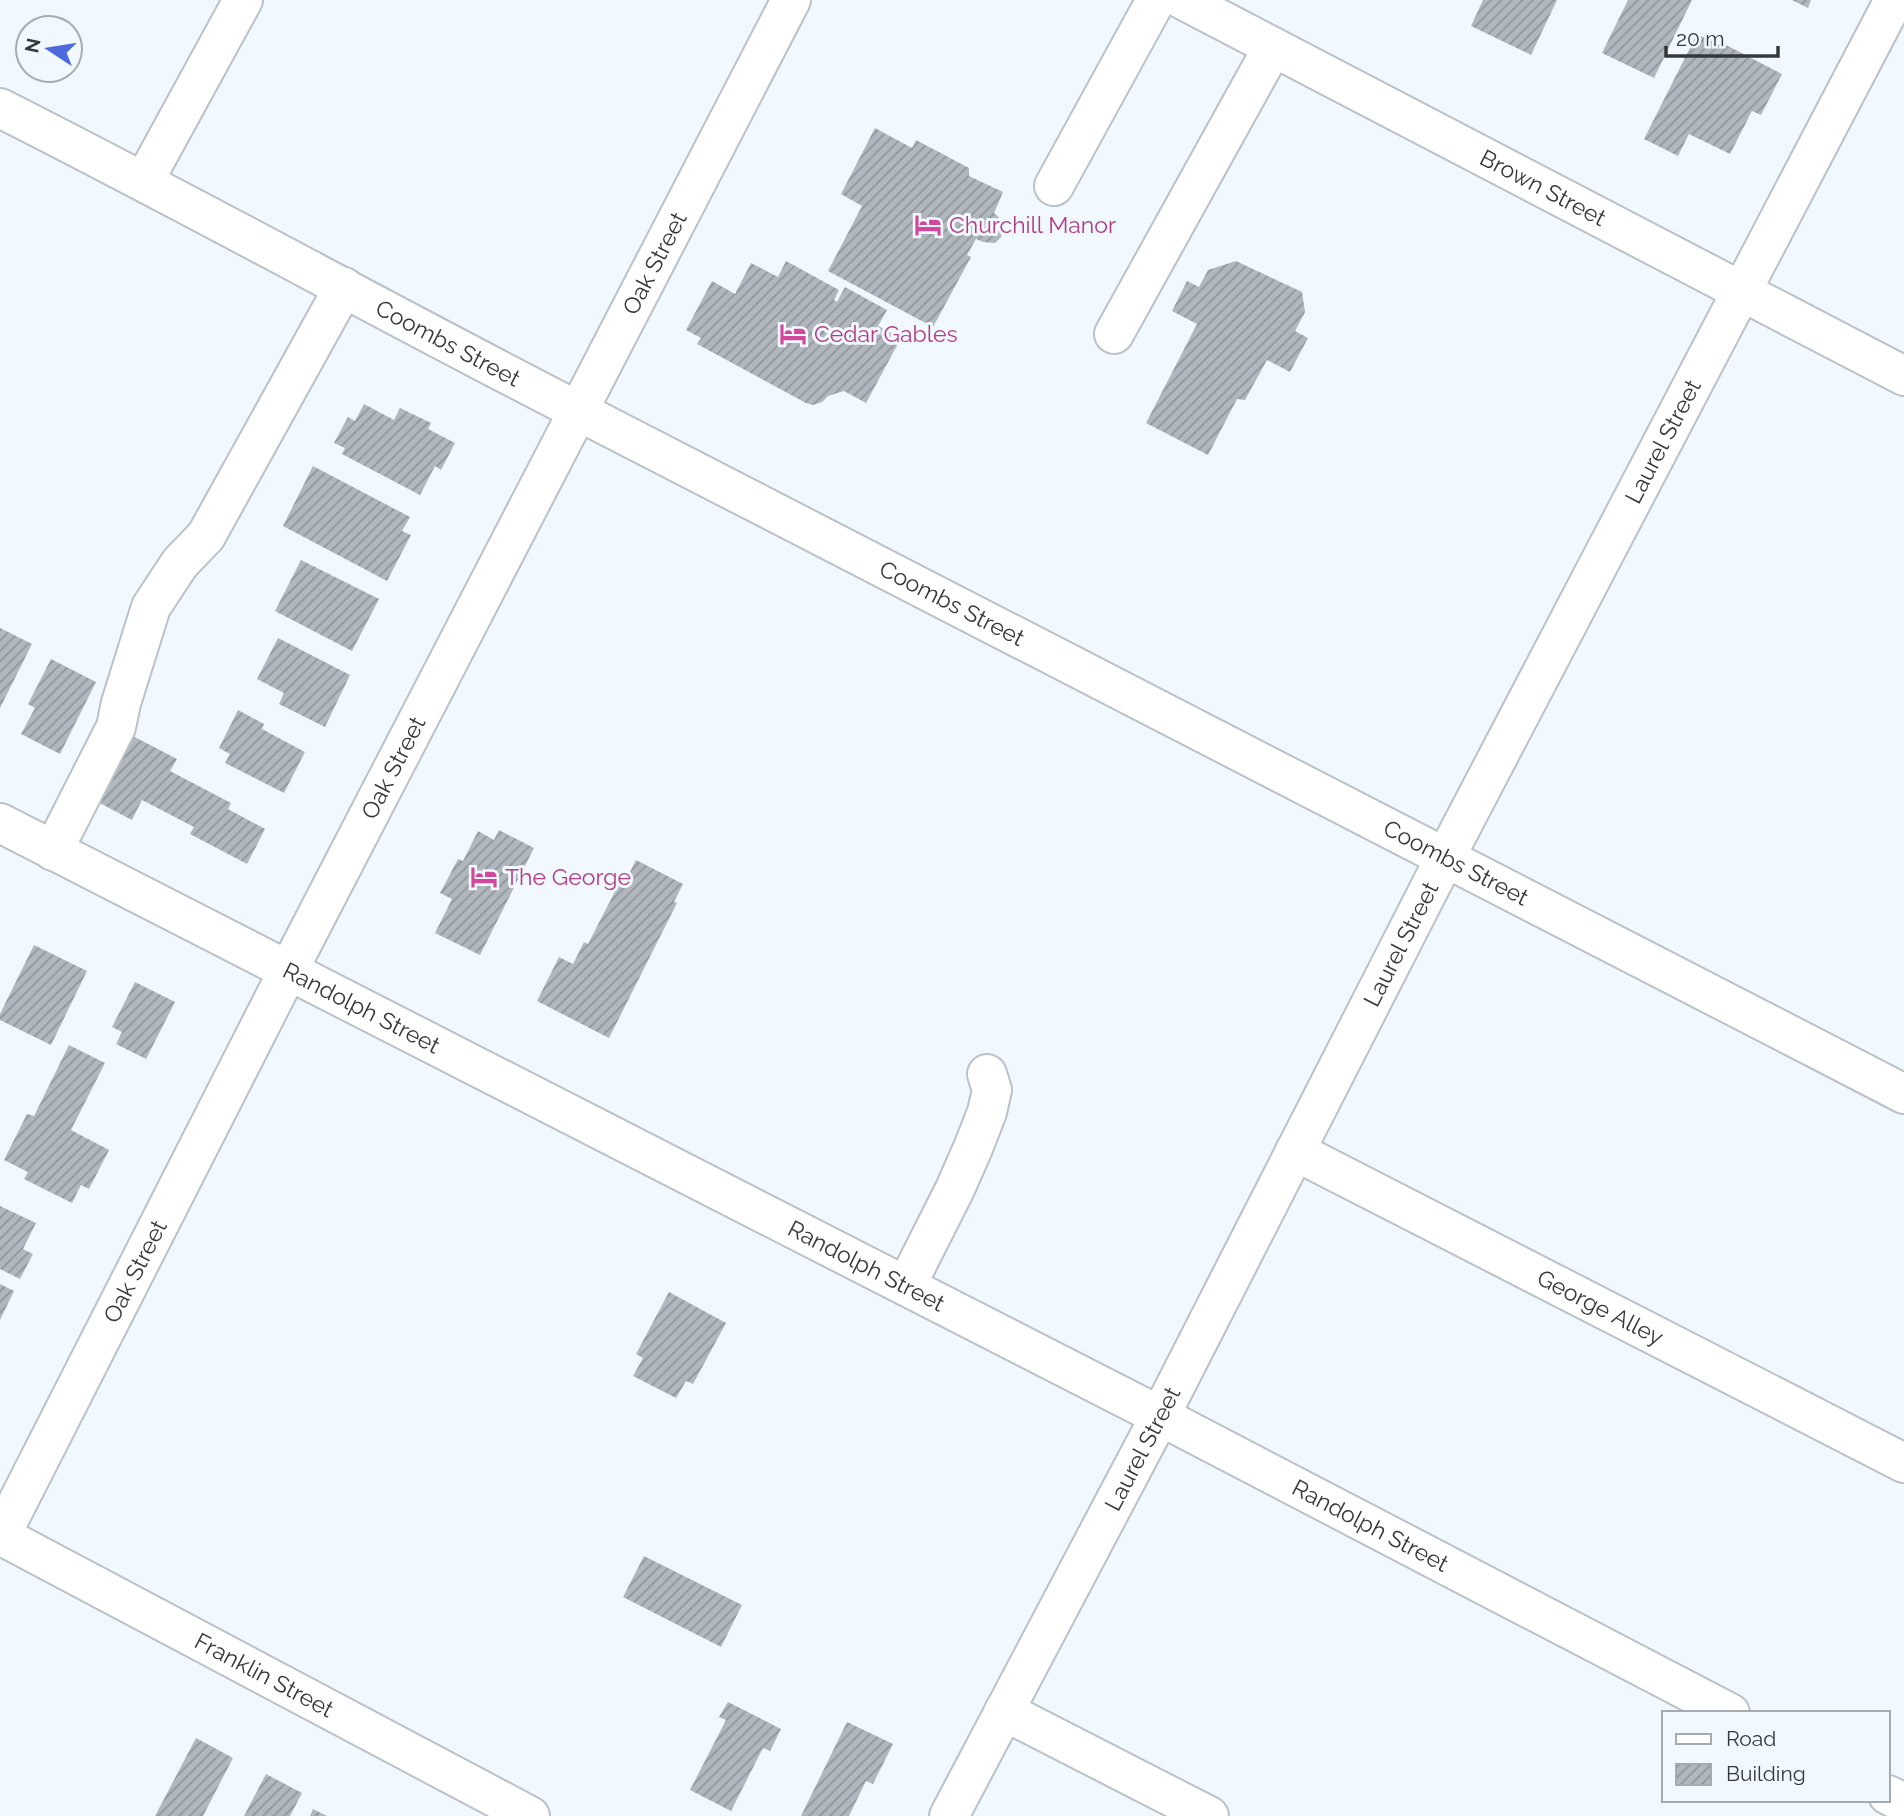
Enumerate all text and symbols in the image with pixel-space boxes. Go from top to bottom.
north arrow [14,14,84,84]
scale bar [1666,14,1778,58]
text: 20 m [1676,26,1724,51]
text: N [20,36,45,55]
street label: Brown Street [1476,143,1611,231]
street label: Oak Street [616,207,692,319]
hotel icon: Churchill Manor [913,210,943,240]
place label: Churchill Manor [949,211,1116,238]
street label: Coombs Street [371,294,525,392]
hotel icon: Cedar Gables [778,319,808,349]
place label: Cedar Gables [814,320,958,347]
street label: Laurel Street [1619,374,1706,508]
street label: Coombs Street [875,554,1029,651]
street label: Oak Street [355,711,431,823]
street label: Coombs Street [1379,814,1534,911]
hotel icon: The George [469,862,499,892]
place label: The George [505,863,631,890]
street label: Laurel Street [1358,877,1444,1011]
street label: Randolph Street [279,956,445,1059]
street label: Randolph Street [784,1214,950,1317]
street label: Oak Street [97,1215,172,1327]
street label: George Alley [1533,1263,1668,1350]
street label: Laurel Street [1098,1382,1186,1515]
street label: Randolph Street [1288,1473,1454,1577]
street label: Franklin Street [190,1627,339,1723]
legend [1662,1711,1890,1802]
text: Road [1726,1726,1776,1751]
text: Building [1726,1761,1806,1786]

